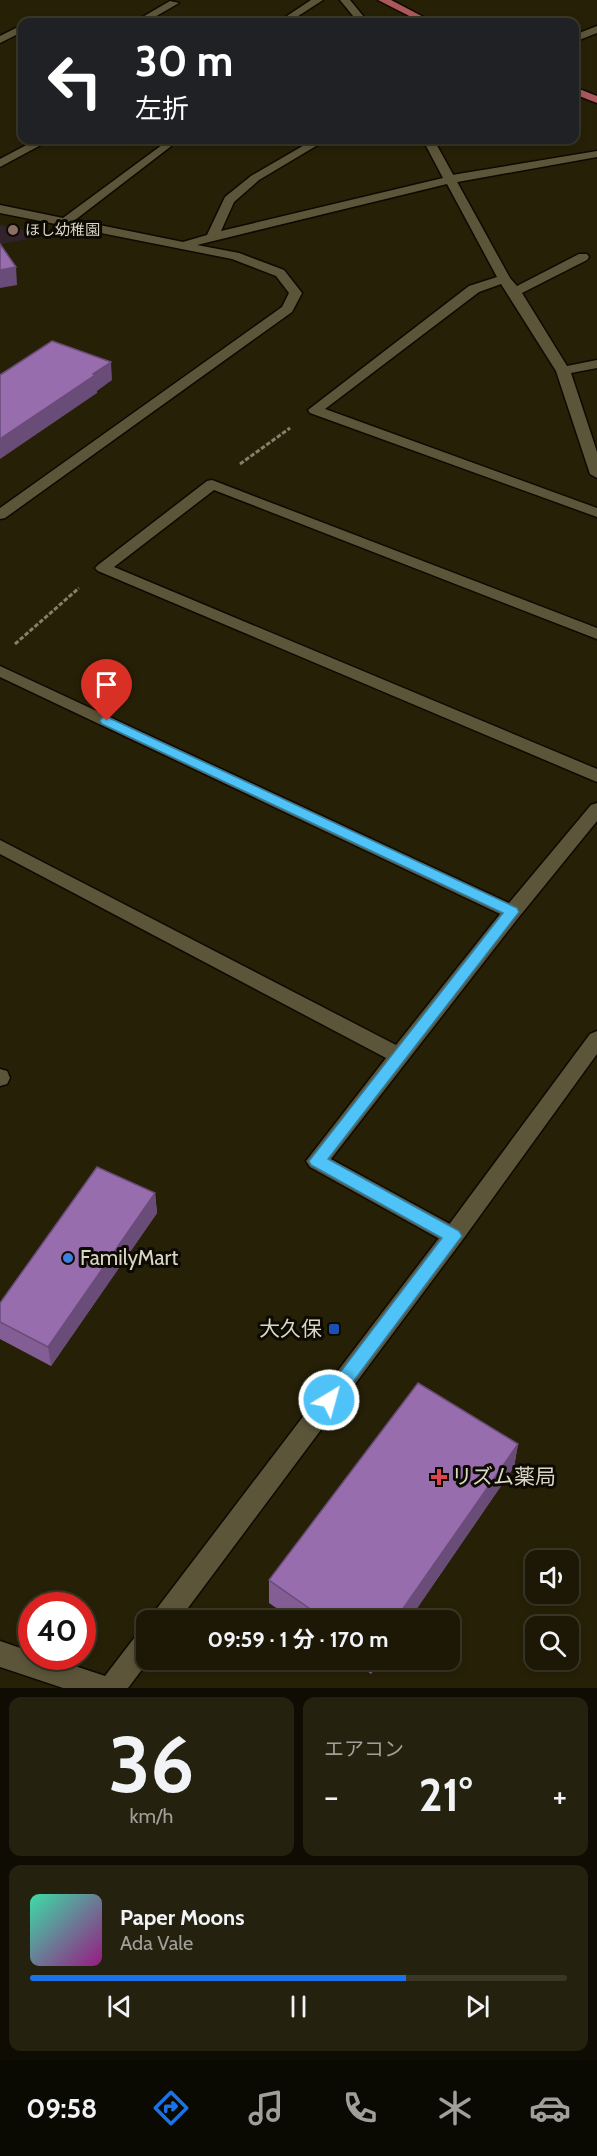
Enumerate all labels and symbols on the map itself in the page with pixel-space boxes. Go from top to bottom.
place label: ほし幼稚園 [25,221,100,239]
marker: ほし幼稚園 [6,223,20,237]
pin [81,659,132,721]
place label: FamilyMart [80,1245,178,1270]
marker: FamilyMart [61,1251,75,1265]
place label: 大久保 [259,1316,322,1341]
marker: 大久保 [327,1322,341,1336]
position arrow [297,1368,361,1432]
place label: リズム薬局 [451,1464,556,1489]
marker: リズム薬局 [432,1470,446,1484]
speed limit sign: 40 [18,1592,96,1670]

